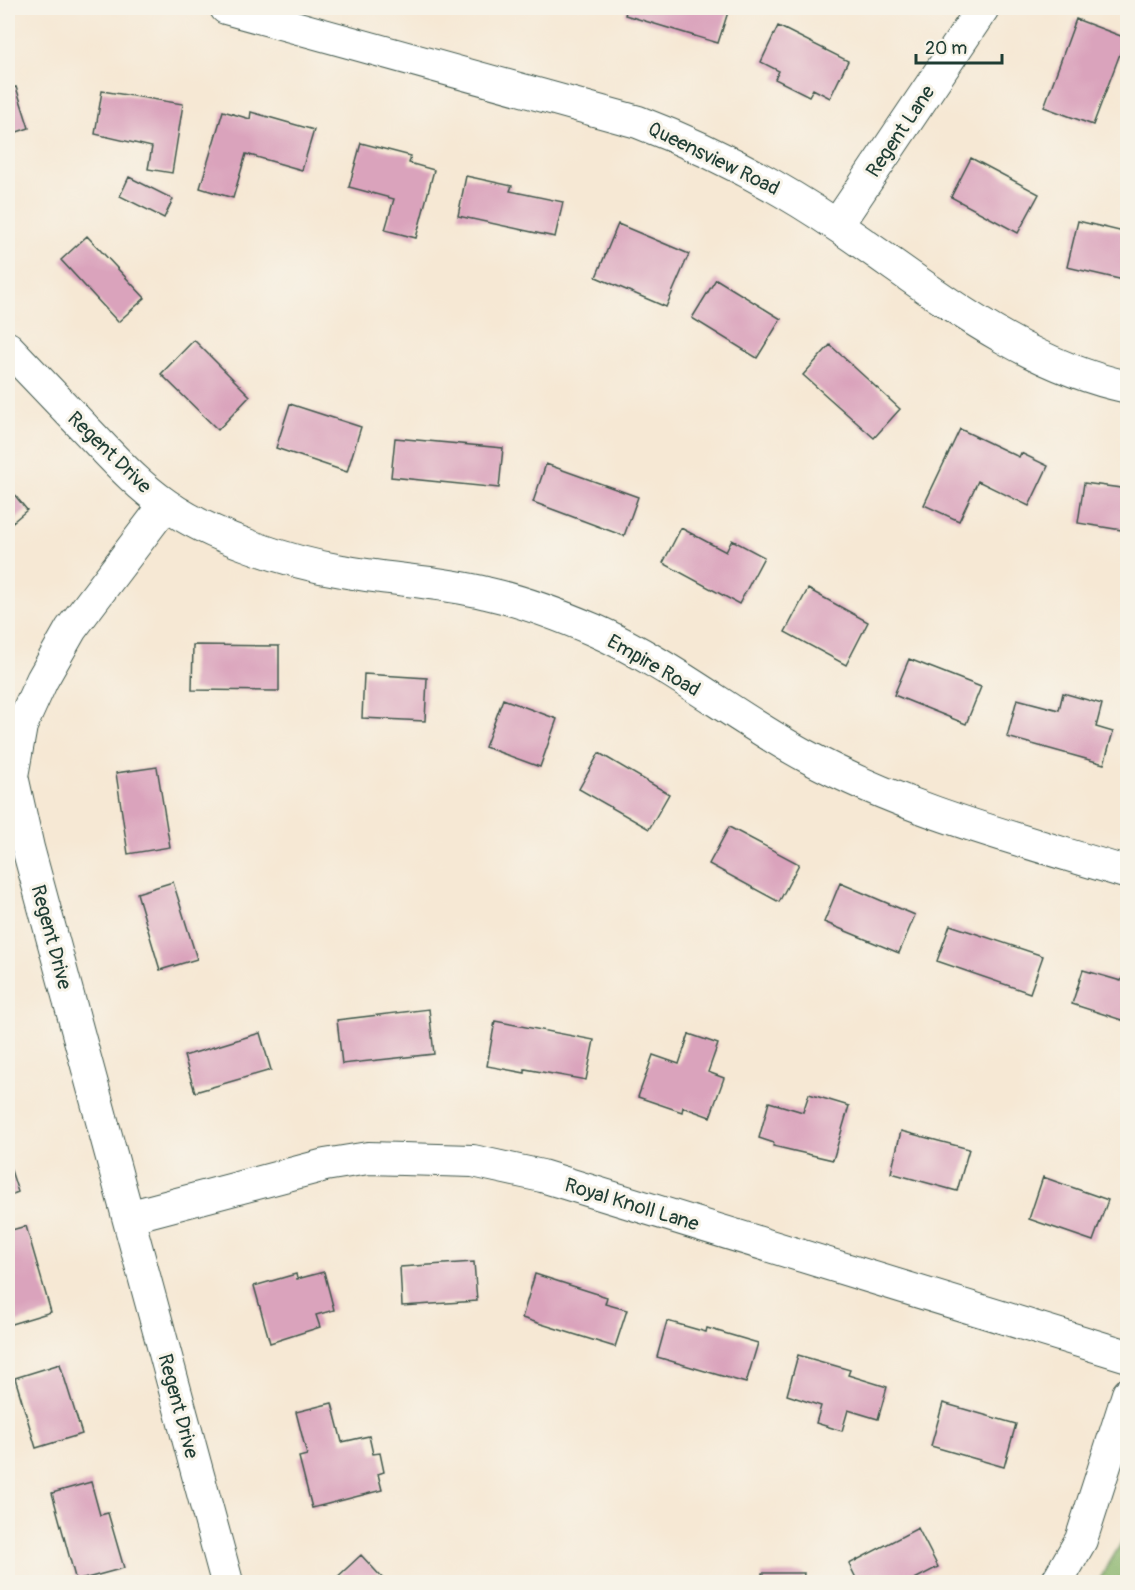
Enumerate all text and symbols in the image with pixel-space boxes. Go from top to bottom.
scale bar [916,27,1002,65]
text: 20 m [925,37,967,60]
street label: Regent Lane [861,80,940,182]
street label: Queensview Road [644,116,784,201]
street label: Regent Drive [62,406,157,499]
street label: Empire Road [603,629,705,702]
street label: Regent Drive [26,882,77,992]
street label: Royal Knoll Lane [562,1172,702,1237]
street label: Regent Drive [153,1351,204,1461]

